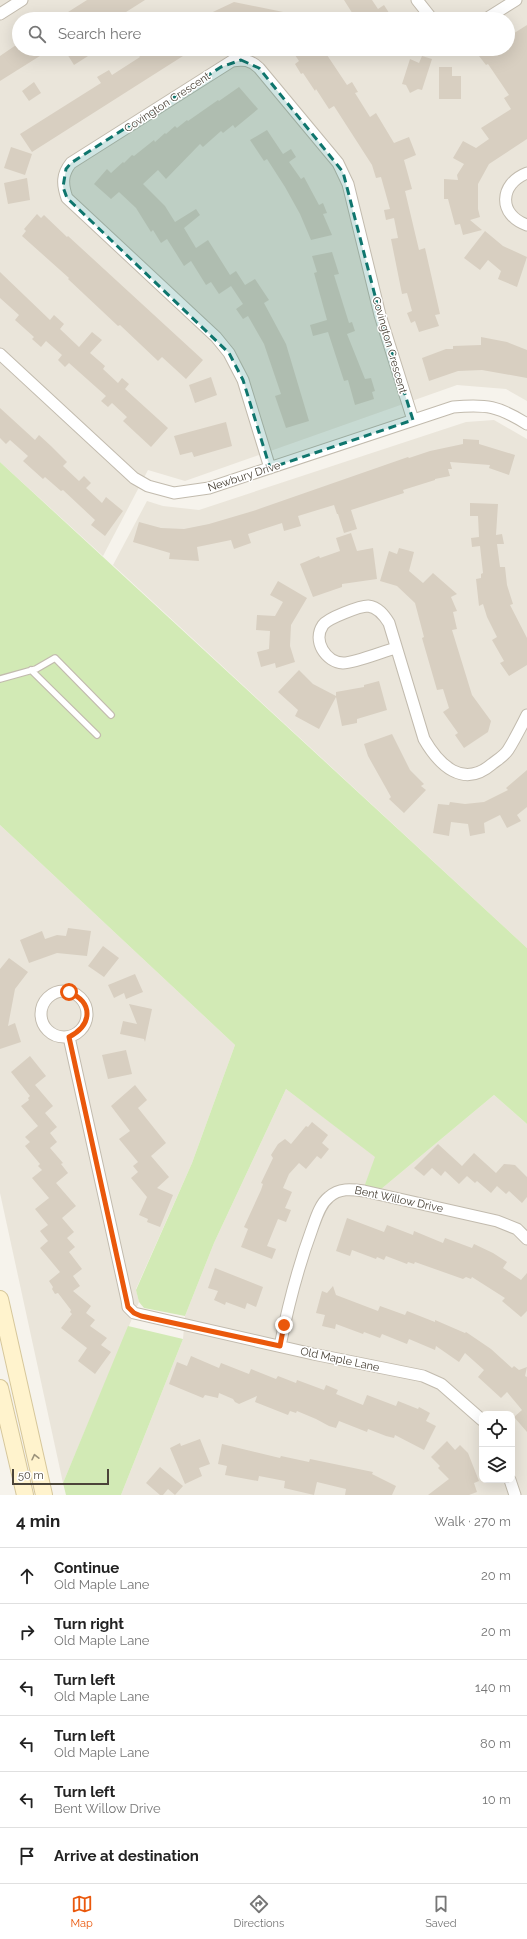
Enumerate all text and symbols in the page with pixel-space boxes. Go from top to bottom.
search box [12,12,515,56]
icon: search [26,23,48,45]
text: Search here [58,25,141,43]
street label: Covington Crescent [122,70,213,135]
street label: Covington Crescent [369,295,410,395]
street label: Newbury Drive [206,458,283,494]
route start [60,983,78,1001]
street label: Bent Willow Drive [353,1184,445,1215]
route end [275,1316,293,1334]
street label: Old Maple Lane [299,1345,381,1374]
map controls [479,1411,515,1483]
button: locate [479,1411,515,1447]
button: layers [479,1447,515,1483]
one-way arrow [32,1454,40,1460]
scale bar [12,1467,109,1486]
text: 50 m [18,1469,44,1482]
text: 4 min [16,1511,60,1531]
text: Walk · 270 m [435,1514,511,1529]
text: Continue [54,1559,119,1577]
icon: ahead [16,1565,38,1587]
text: 20 m [481,1568,511,1583]
text: Old Maple Lane [54,1577,150,1592]
text: Turn right [54,1615,124,1633]
icon: right [16,1621,38,1643]
text: 20 m [481,1624,511,1639]
text: Old Maple Lane [54,1633,150,1648]
text: Turn left [54,1671,115,1689]
icon: left [16,1677,38,1699]
text: 140 m [475,1680,511,1695]
text: Old Maple Lane [54,1689,150,1704]
text: Turn left [54,1727,115,1745]
icon: left [16,1733,38,1755]
text: 80 m [480,1736,511,1751]
text: Old Maple Lane [54,1745,150,1760]
text: Turn left [54,1783,115,1801]
icon: left [16,1789,38,1811]
text: 10 m [482,1792,511,1807]
text: Bent Willow Drive [54,1801,161,1816]
icon: arrive [16,1845,38,1867]
text: Arrive at destination [54,1847,199,1865]
tab: Map [70,1893,93,1930]
tab: Directions [234,1893,284,1930]
tab: Saved [425,1893,457,1930]

